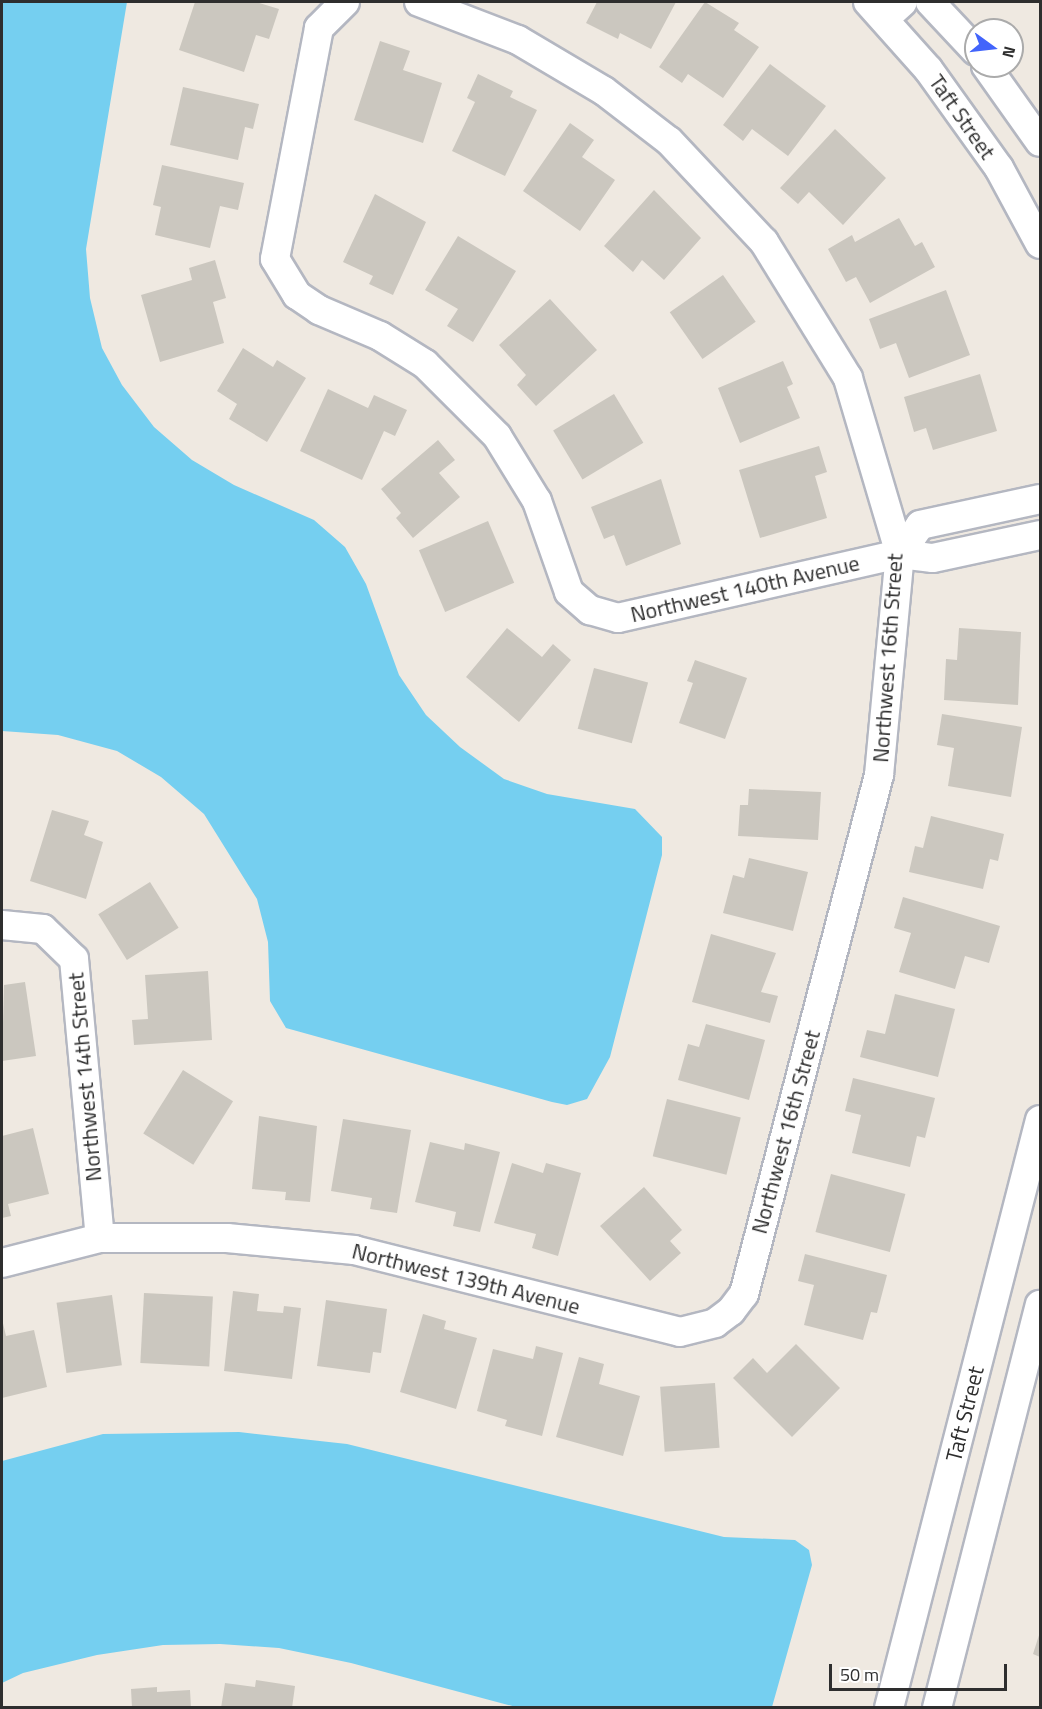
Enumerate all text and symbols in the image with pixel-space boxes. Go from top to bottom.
north arrow [964,18,1024,78]
text: N [996,44,1022,61]
street label: Taft Street [923,70,1001,164]
street label: Northwest 140th Avenue [628,550,862,628]
street label: Northwest 16th Street [868,552,908,764]
street label: Northwest 14th Street [63,971,107,1183]
street label: Northwest 16th Street [746,1027,826,1237]
street label: Northwest 139th Avenue [349,1238,583,1320]
street label: Taft Street [940,1364,990,1464]
scale bar [832,1652,1010,1690]
text: 50 m [840,1661,879,1688]

